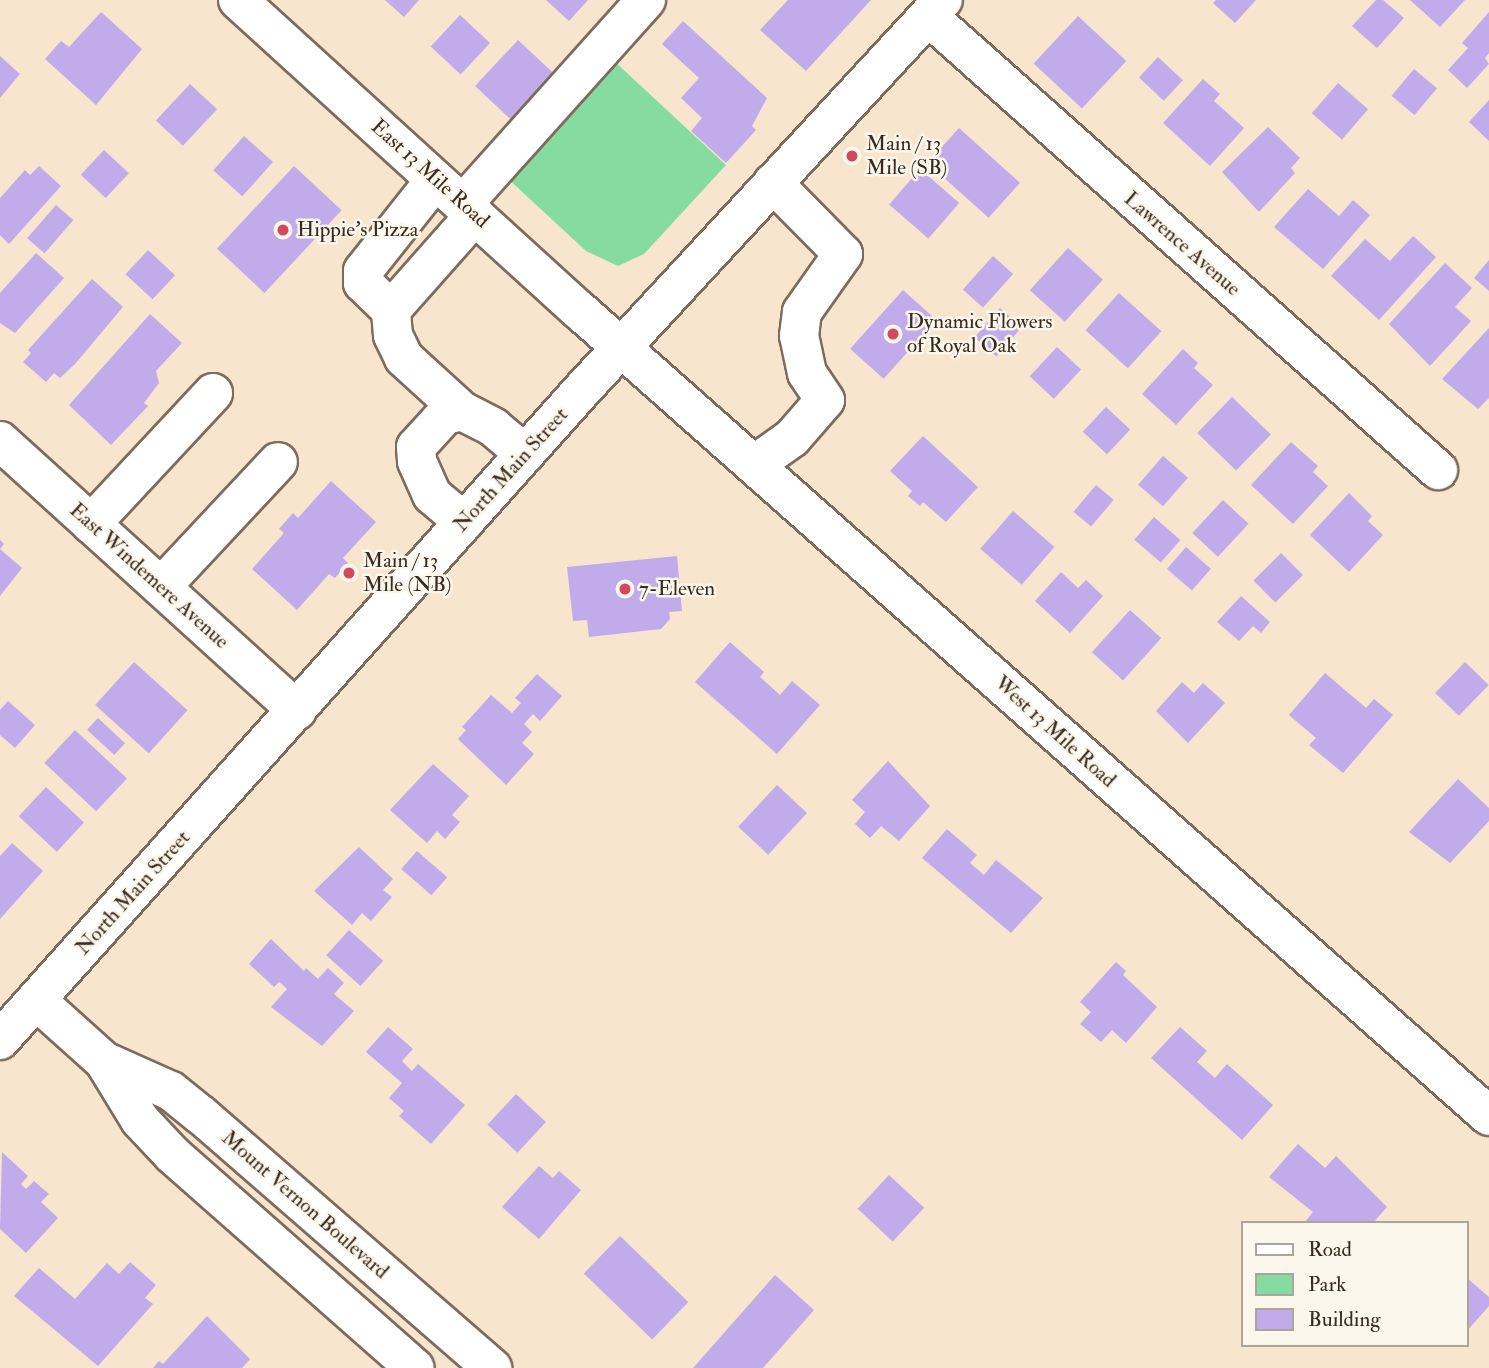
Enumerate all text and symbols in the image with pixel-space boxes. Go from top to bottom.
street label: East 13 Mile Road [366,114,494,234]
place label: Main / 13 Mile (SB) [866,131,947,181]
marker: Main / 13 Mile (SB) [844,148,860,164]
street label: Lawrence Avenue [1119,186,1245,302]
place label: Hippie's Pizza [297,217,418,243]
marker: Hippie's Pizza [275,222,291,238]
place label: Dynamic Flowers of Royal Oak [907,309,1053,359]
marker: Dynamic Flowers of Royal Oak [885,326,901,342]
street label: North Main Street [449,403,573,537]
street label: East Windemere Avenue [64,498,234,654]
place label: Main / 13 Mile (NB) [363,548,451,598]
marker: Main / 13 Mile (NB) [341,565,357,581]
place label: 7-Eleven [639,576,715,602]
marker: 7-Eleven [617,581,633,597]
street label: West 13 Mile Road [989,671,1121,793]
street label: North Main Street [71,826,195,960]
street label: Mount Vernon Boulevard [216,1126,394,1284]
legend [1240,1221,1468,1347]
text: Road [1308,1236,1352,1263]
text: Park [1308,1271,1346,1298]
text: Building [1308,1306,1381,1333]

